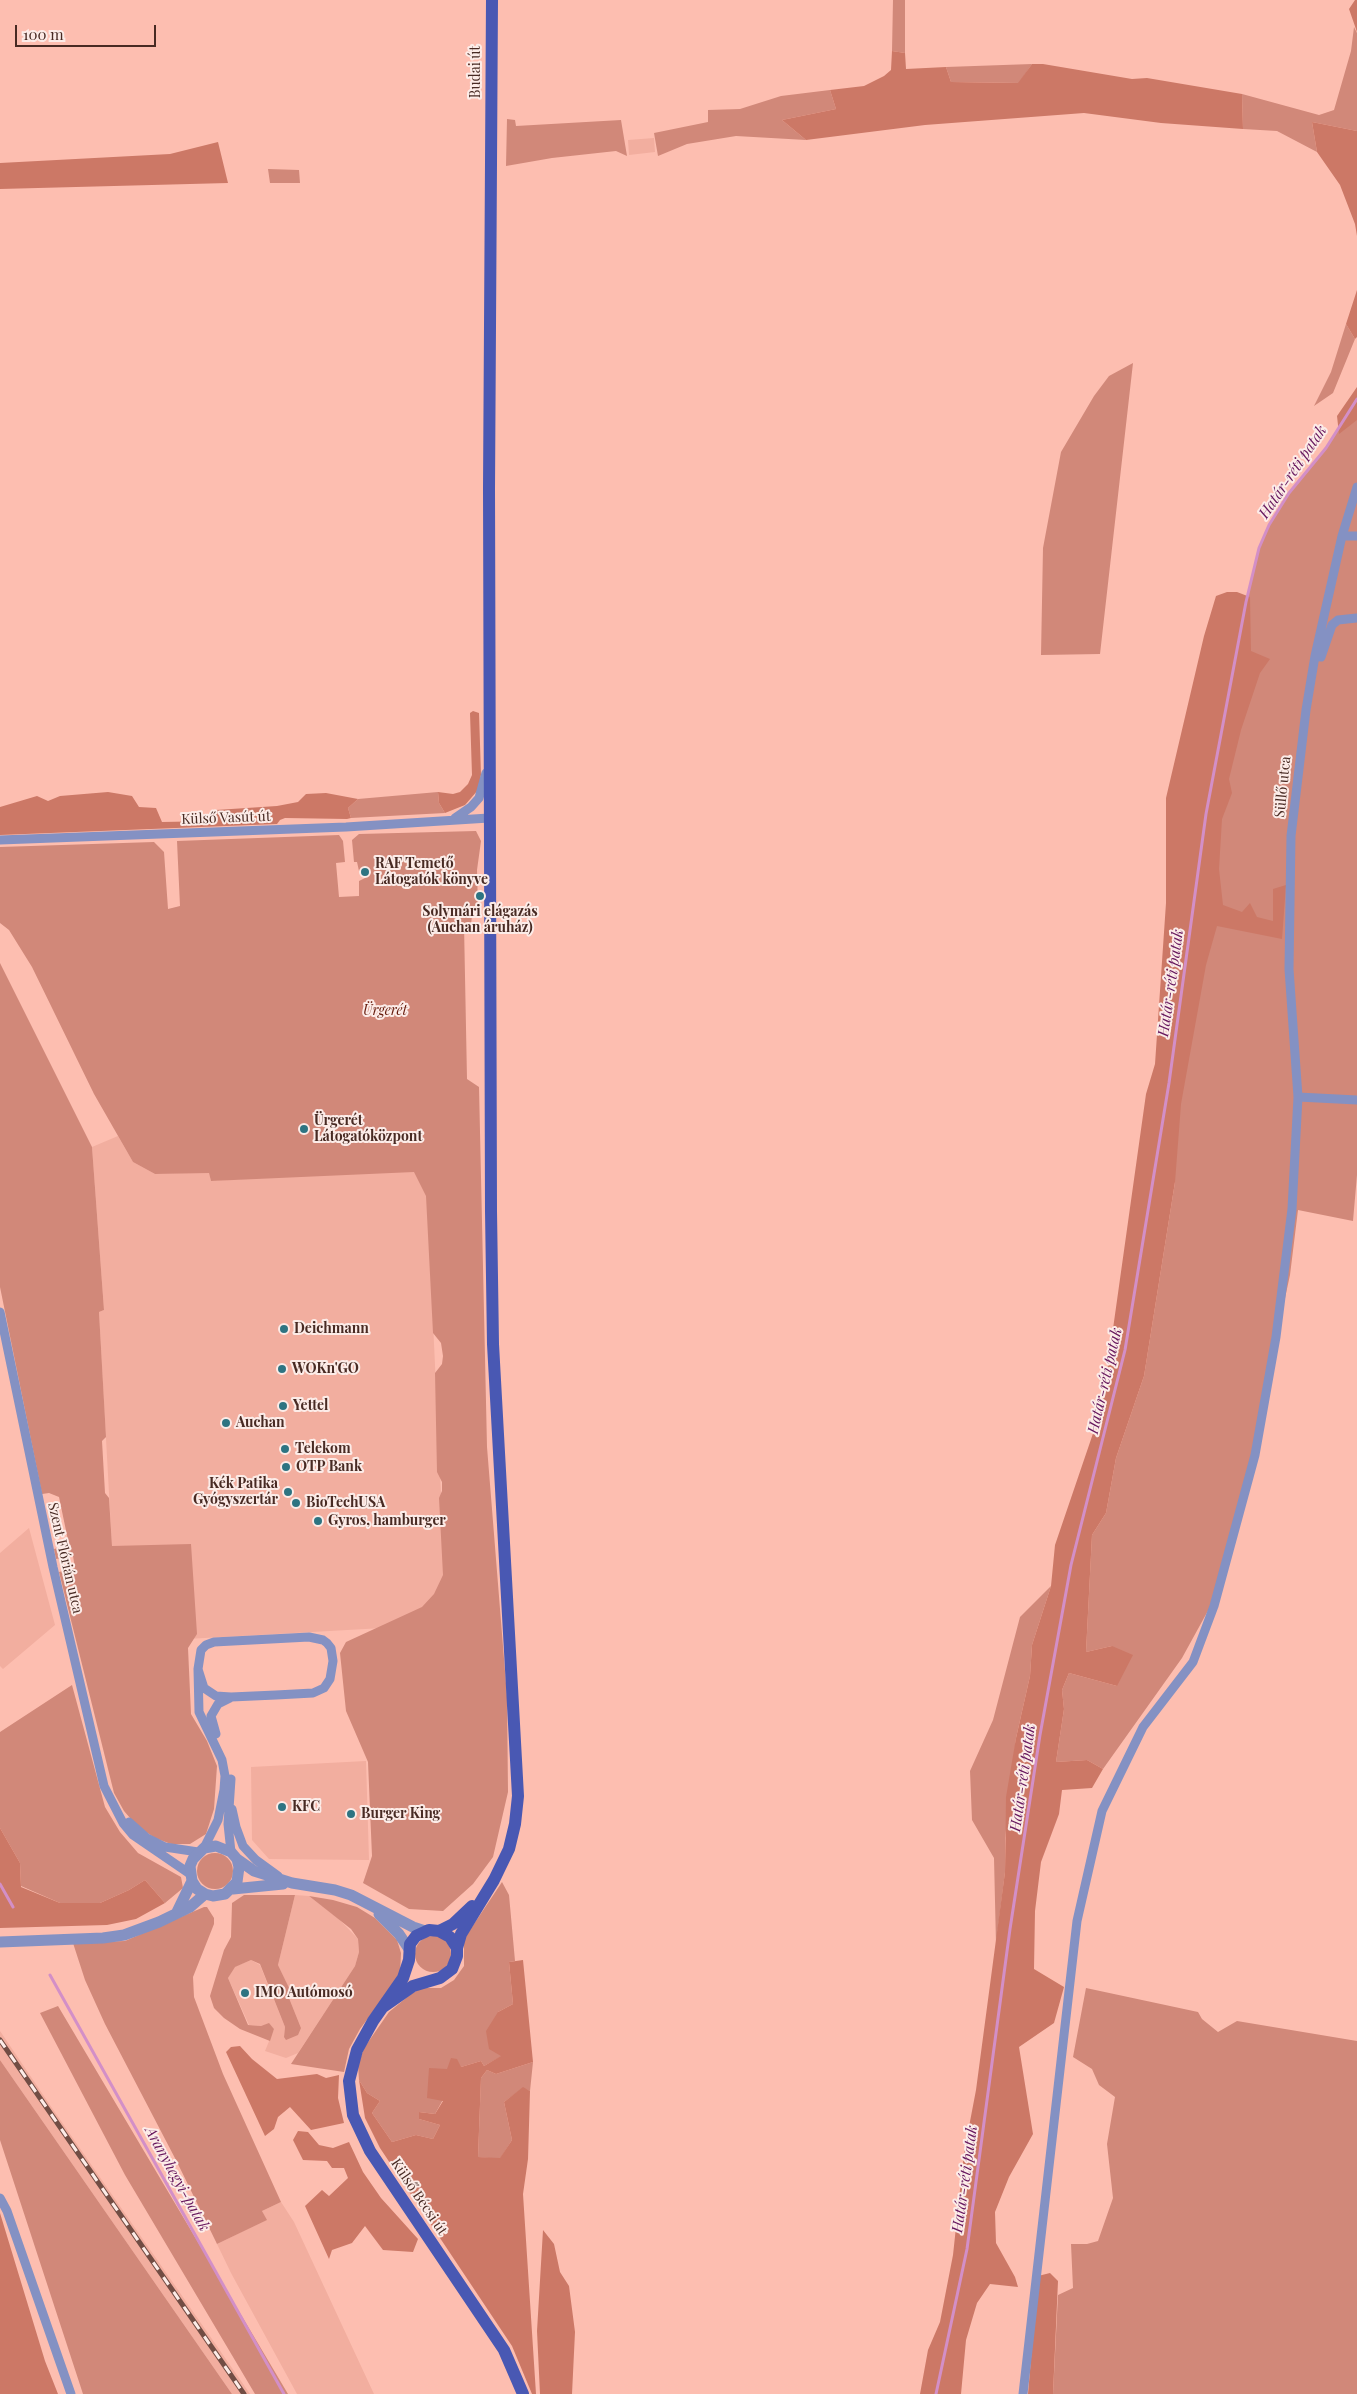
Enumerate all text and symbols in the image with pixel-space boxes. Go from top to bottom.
scale bar [18,15,159,47]
text: 100 m [23,24,64,44]
street label: Budai út [468,46,484,98]
water label: Határ-réti patak [1255,422,1331,522]
street label: Süllő utca [1271,755,1295,819]
street label: Külső Vasút út [181,808,271,828]
place label: RAF Temető Látogatók könyve [375,856,488,889]
marker: RAF Temető Látogatók könyve [359,866,371,878]
marker: Solymári elágazás (Auchan áruház) [474,890,486,902]
place label: Solymári elágazás (Auchan áruház) [422,904,538,936]
water label: Határ-réti patak [1155,928,1187,1038]
park label: Ürgerét [363,1003,407,1019]
place label: Ürgerét Látogatóközpont [314,1113,422,1146]
marker: Ürgerét Látogatóközpont [298,1123,310,1135]
place label: Deichmann [294,1321,369,1337]
marker: Deichmann [278,1323,290,1335]
water label: Határ-réti patak [1084,1326,1126,1436]
place label: WOKn'GO [292,1361,359,1377]
marker: WOKn'GO [276,1363,288,1375]
place label: Yettel [293,1398,328,1414]
marker: Yettel [277,1400,289,1412]
place label: Auchan [236,1415,285,1431]
marker: Auchan [220,1417,232,1429]
place label: Telekom [295,1441,351,1457]
marker: Telekom [279,1443,291,1455]
place label: OTP Bank [296,1459,362,1475]
marker: OTP Bank [280,1461,292,1473]
place label: Kék Patika Gyógyszertár [193,1476,278,1508]
marker: Kék Patika Gyógyszertár [282,1486,294,1498]
place label: BioTechUSA [306,1495,385,1511]
marker: BioTechUSA [290,1497,302,1509]
street label: Szent Flórián utca [44,1501,86,1615]
place label: Gyros, hamburger [328,1513,446,1529]
marker: Gyros, hamburger [312,1515,324,1527]
water label: Határ-réti patak [1007,1723,1039,1833]
place label: KFC [292,1799,320,1815]
marker: KFC [276,1801,288,1813]
place label: Burger King [361,1806,440,1822]
marker: Burger King [345,1808,357,1820]
place label: IMO Autómosó [255,1985,353,2001]
marker: IMO Autómosó [239,1987,251,1999]
water label: Aranyhegyi-patak [141,2124,213,2234]
water label: Határ-réti patak [949,2124,981,2234]
street label: Külső Bécsi út [387,2156,451,2238]

